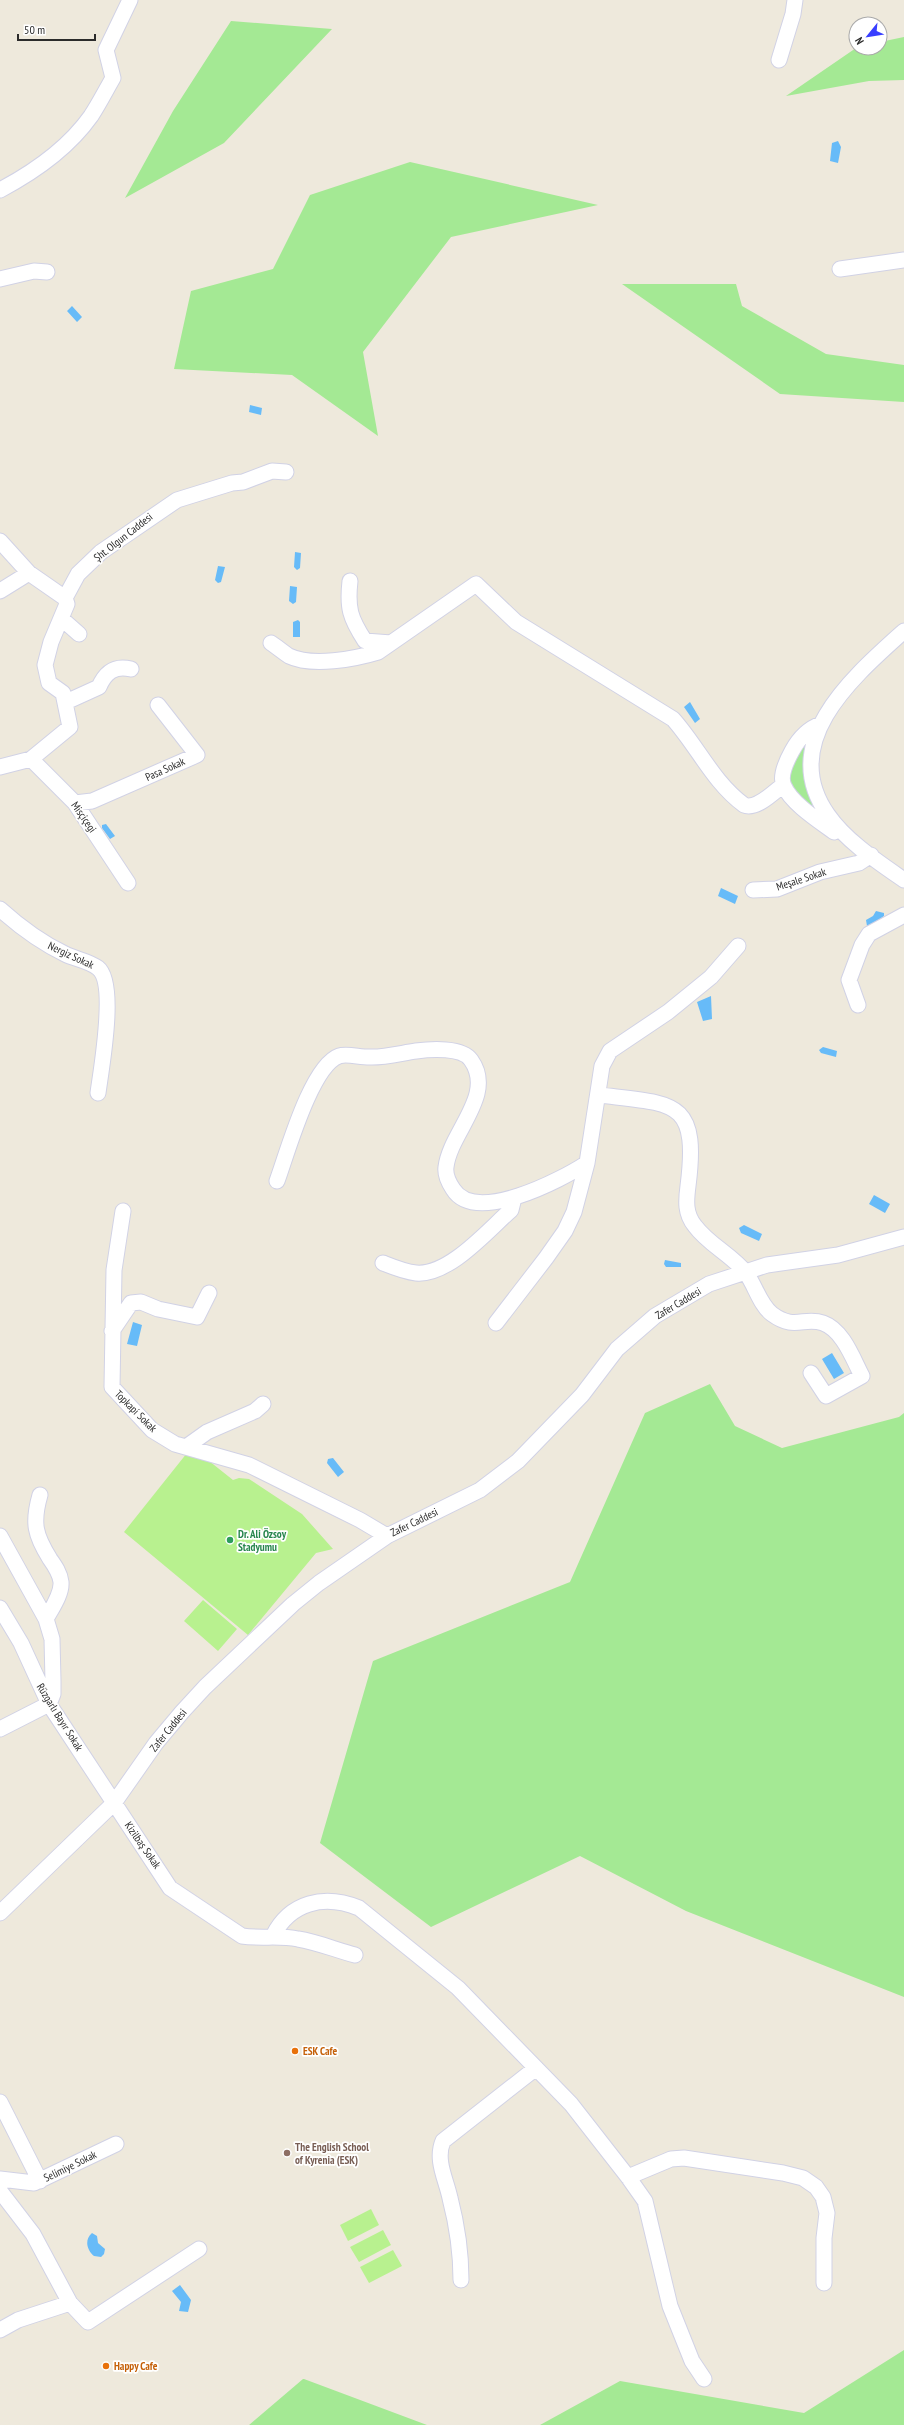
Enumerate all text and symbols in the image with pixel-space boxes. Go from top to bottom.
scale bar [18,16,95,42]
north arrow [848,16,888,56]
text: 50 m [24,22,45,37]
text: N [852,35,867,47]
street label: Şht. Olgun Caddesi [91,510,155,564]
street label: Pasa Sokak [143,754,188,784]
street label: Misçiçegi [68,799,100,835]
street label: Meşale Sokak [774,864,828,894]
street label: Nergiz Sokak [46,938,97,972]
street label: Zafer Caddesi [652,1284,704,1322]
street label: Topkapi Sokak [112,1387,161,1436]
street label: Zafer Caddesi [388,1504,440,1540]
place label: Dr. Ali Özsoy Stadyumu [238,1527,287,1554]
marker: Dr. Ali Özsoy Stadyumu [225,1535,235,1545]
street label: Rüzgarlı Bayır Sokak [34,1681,87,1754]
street label: Zafer Caddesi [146,1706,190,1754]
street label: Kizilbaş Sokak [122,1819,165,1872]
place label: ESK Cafe [303,2044,338,2058]
marker: ESK Cafe [290,2046,300,2056]
place label: The English School of Kyrenia (ESK) [295,2140,369,2167]
street label: Selimiye Sokak [41,2147,99,2185]
marker: The English School of Kyrenia (ESK) [282,2148,292,2158]
place label: Happy Cafe [114,2359,158,2373]
marker: Happy Cafe [101,2361,111,2371]

